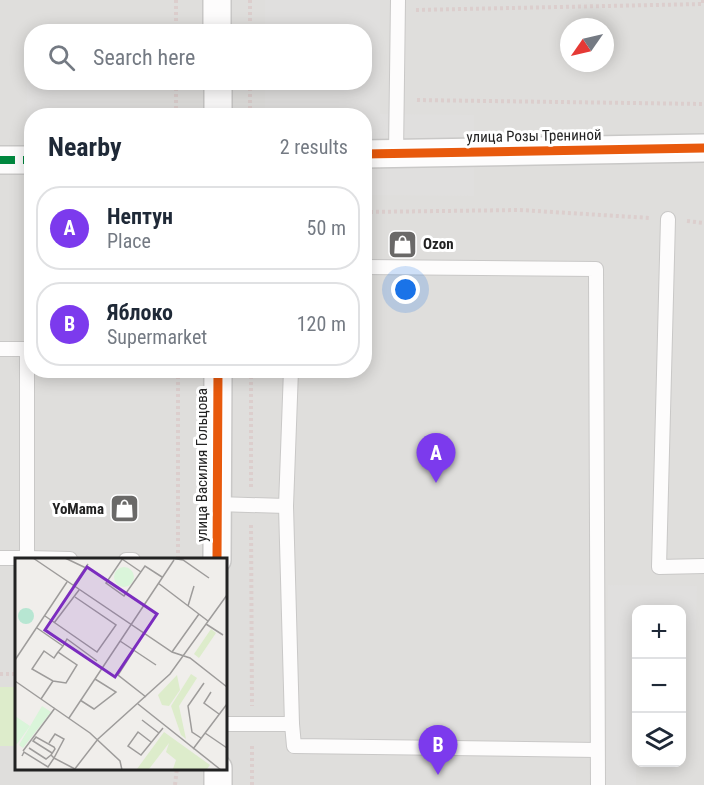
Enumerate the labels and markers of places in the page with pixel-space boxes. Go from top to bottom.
shop icon: Ozon [386,228,418,260]
place label: Ozon [423,235,454,253]
pin: A [416,434,456,483]
shop icon: YoMama [109,493,141,525]
place label: YoMama [52,500,104,518]
pin: B [418,726,458,775]

